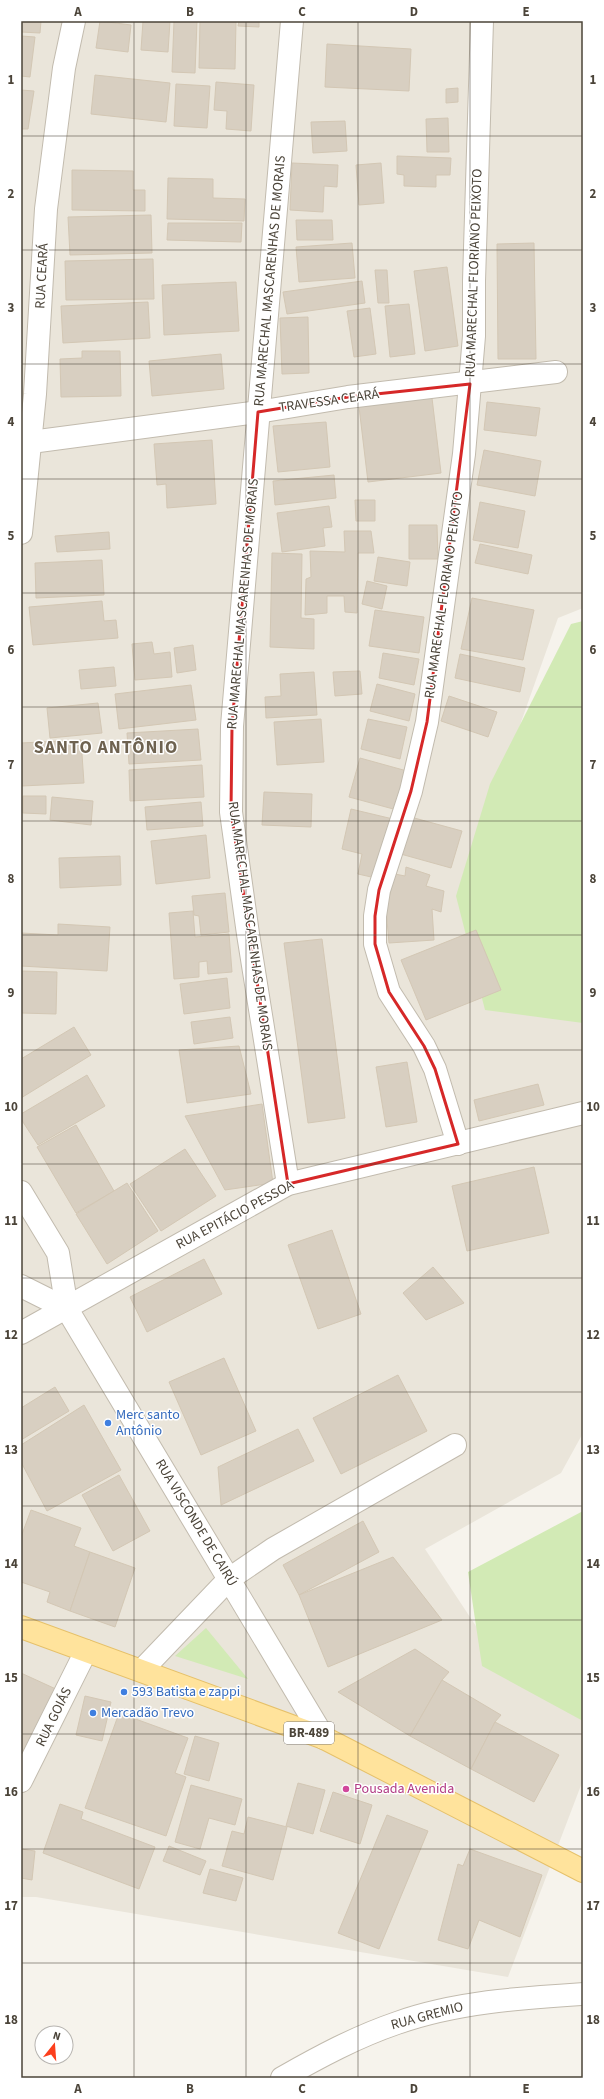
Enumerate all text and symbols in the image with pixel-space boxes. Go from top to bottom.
text: A [73,3,82,21]
text: B [186,3,194,21]
text: C [298,3,306,21]
text: D [410,3,418,21]
text: E [522,3,530,21]
text: 1 [8,71,15,89]
text: 1 [590,71,597,89]
street label: RUA MARECHAL MASCARENHAS DE MORAIS [249,155,291,407]
street label: RUA MARECHAL FLORIANO PEIXOTO [460,168,488,378]
text: 2 [8,185,15,203]
text: 2 [590,185,597,203]
street label: RUA CEARÁ [30,242,54,309]
text: 3 [8,299,15,317]
text: 3 [590,299,597,317]
street label: TRAVESSA CEARÁ [278,384,381,418]
text: 4 [8,413,15,431]
text: 4 [590,413,597,431]
street label: RUA MARECHAL MASCARENHAS DE MORAIS [222,478,264,730]
street label: RUA MARECHAL FLORIANO PEIXOTO [420,490,468,700]
text: 5 [8,527,15,545]
text: 5 [590,527,597,545]
text: 6 [8,641,15,659]
text: 6 [590,641,597,659]
district label: SANTO ANTÔNIO [34,735,178,760]
text: 7 [8,756,15,774]
text: 7 [590,756,597,774]
street label: RUA MARECHAL MASCARENHAS DE MORAIS [223,800,277,1052]
text: 8 [8,870,15,888]
text: 8 [590,870,597,888]
text: 9 [8,984,15,1002]
text: 9 [590,984,597,1002]
text: 10 [4,1098,18,1116]
text: 10 [586,1098,600,1116]
street label: RUA EPITÁCIO PESSOA [172,1175,298,1255]
text: 11 [4,1212,18,1230]
text: 11 [586,1212,600,1230]
text: 12 [4,1326,18,1344]
text: 12 [586,1326,600,1344]
place label: Merc santo Antônio [116,1405,180,1441]
marker: Merc santo Antônio [103,1418,113,1428]
text: 13 [4,1441,18,1459]
text: 13 [586,1441,600,1459]
street label: RUA VISCONDE DE CAIRÚ [150,1456,242,1590]
text: 14 [4,1555,18,1573]
text: 14 [586,1555,600,1573]
text: 15 [4,1669,18,1687]
text: 15 [586,1669,600,1687]
place label: 593 Batista e zappi [132,1682,240,1702]
street label: RUA GOIÁS [31,1684,77,1750]
marker: 593 Batista e zappi [119,1687,129,1697]
place label: Mercadão Trevo [101,1703,194,1723]
marker: Mercadão Trevo [88,1708,98,1718]
road number: BR-489 [284,1722,334,1744]
place label: Pousada Avenida [354,1779,454,1799]
text: 16 [4,1783,18,1801]
text: 16 [586,1783,600,1801]
marker: Pousada Avenida [341,1784,351,1794]
text: 17 [4,1897,18,1915]
text: 17 [586,1897,600,1915]
street label: RUA GREMIO [389,1997,465,2035]
text: 18 [4,2011,18,2029]
text: 18 [586,2011,600,2029]
north arrow [34,2025,74,2065]
text: N [51,2028,62,2044]
text: A [73,2080,82,2098]
text: B [186,2080,194,2098]
text: C [298,2080,306,2098]
text: D [410,2080,418,2098]
text: E [522,2080,530,2098]

